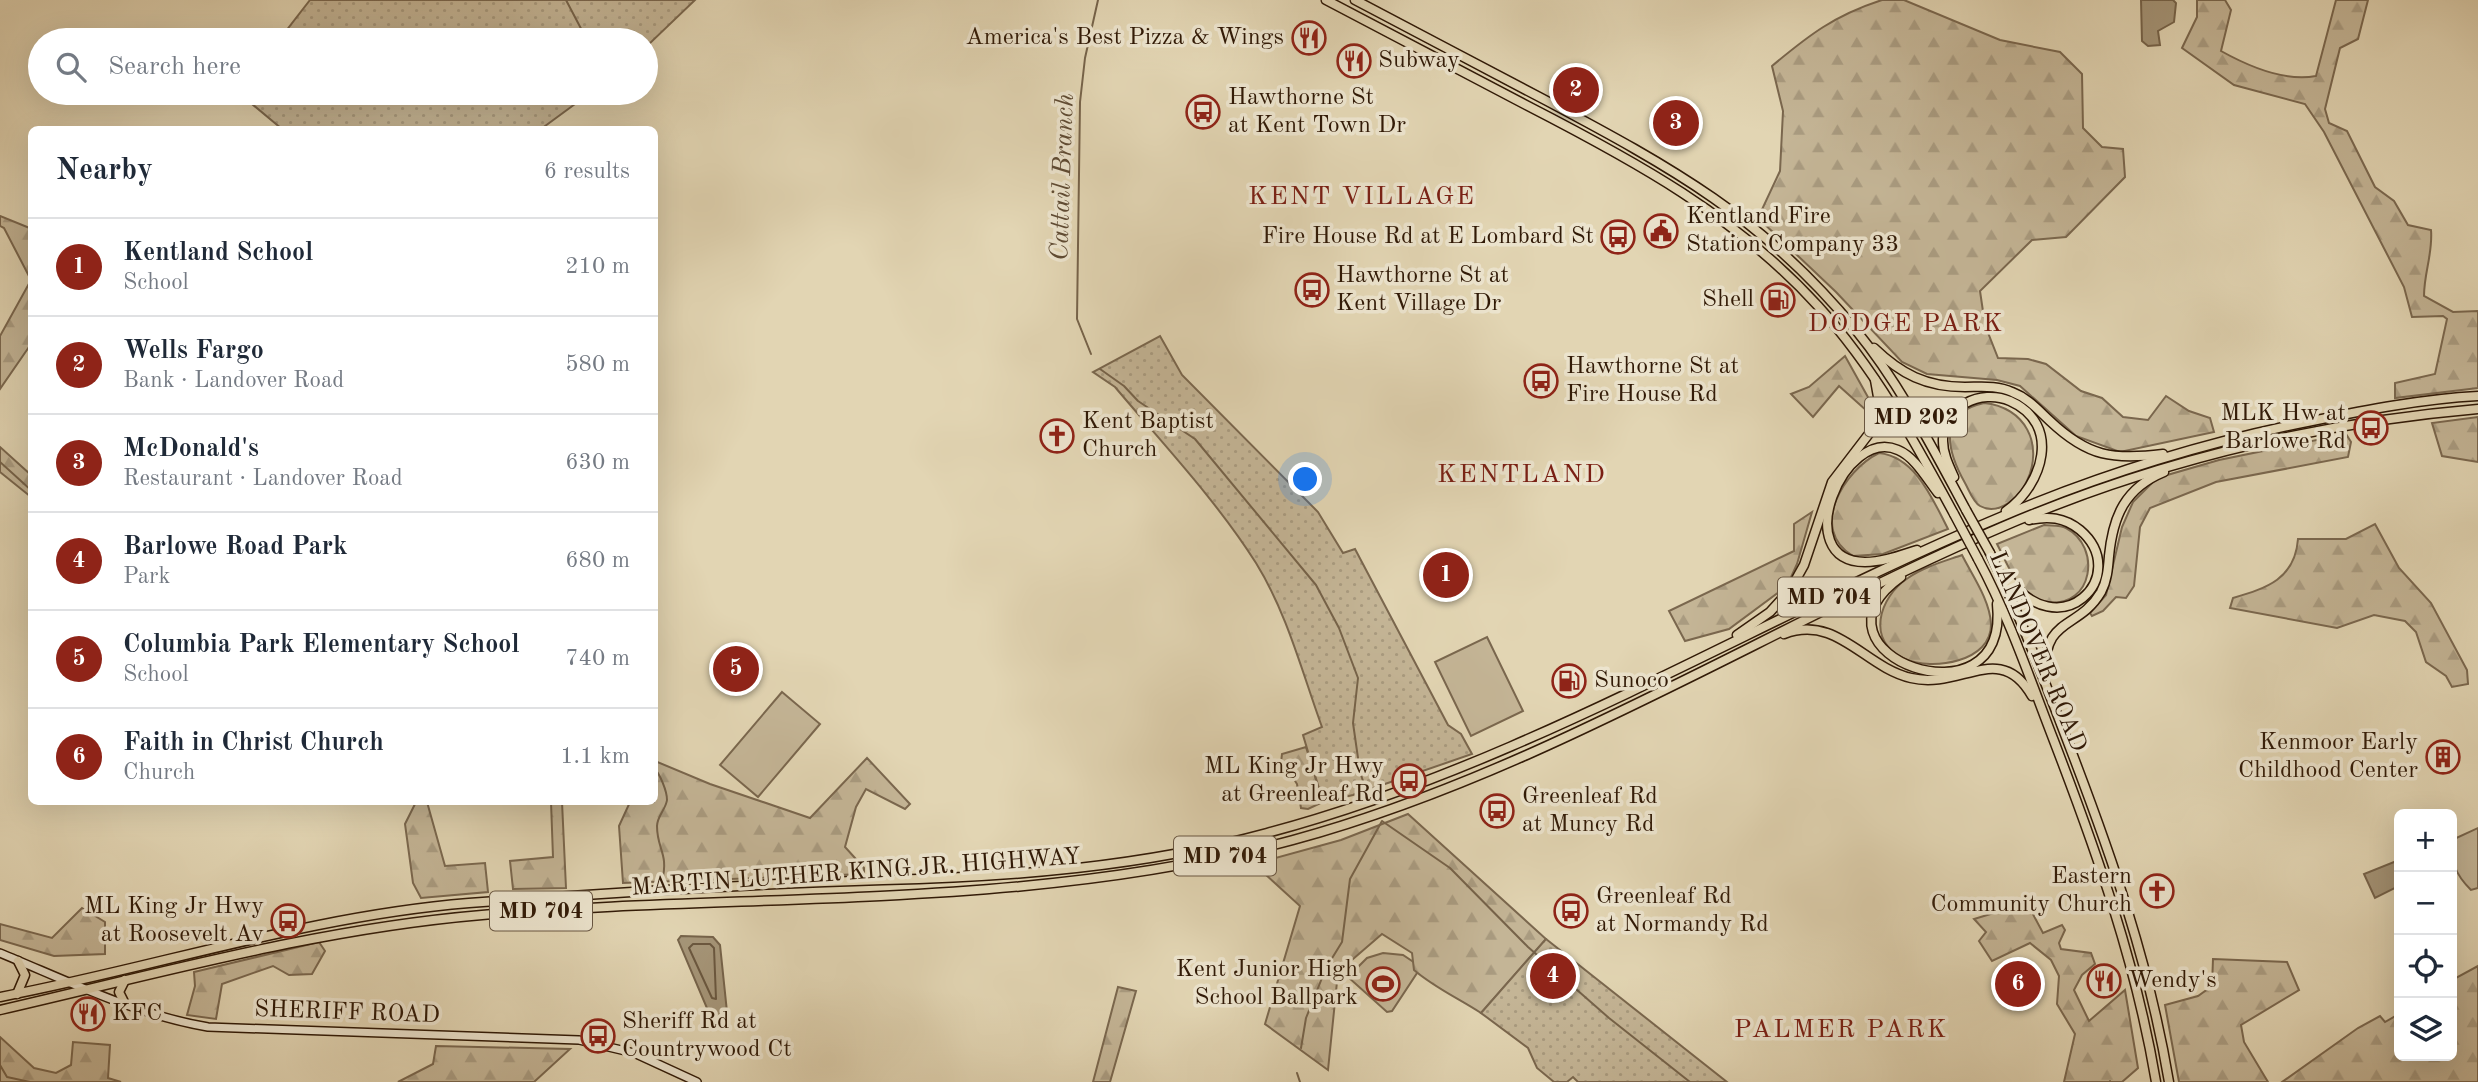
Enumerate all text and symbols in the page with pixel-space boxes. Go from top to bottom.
restaurant icon: America's Best Pizza & Wings [1290,19,1328,57]
place label: America's Best Pizza & Wings [965,26,1284,50]
search box [28,28,658,105]
restaurant icon: Subway [1335,42,1373,80]
icon: search [52,48,90,86]
place label: Subway [1378,49,1460,73]
text: Search here [108,54,241,80]
pin: 2 [1553,64,1599,116]
place label: Hawthorne St at Kent Town Dr [1228,86,1406,138]
water label: Cattail Branch [1047,93,1079,261]
bus stop icon: Hawthorne St at Kent Town Dr [1184,93,1222,131]
pin: 3 [1653,97,1699,149]
text: Nearby [56,156,153,186]
text: 6 results [544,160,630,183]
district label: KENT VILLAGE [1248,184,1476,210]
place label: Kentland Fire Station Company 33 [1686,205,1899,257]
public building icon: Kentland Fire Station Company 33 [1642,212,1680,250]
bus stop icon: Fire House Rd at E Lombard St [1599,218,1637,256]
place label: Fire House Rd at E Lombard St [1262,225,1594,249]
text: Kentland School [123,240,313,266]
text: 1 [72,255,86,278]
text: 210 m [565,255,630,278]
place label: Hawthorne St at Kent Village Dr [1336,264,1509,316]
text: School [123,271,189,294]
bus stop icon: Hawthorne St at Kent Village Dr [1293,271,1331,309]
fuel station icon: Shell [1759,281,1797,319]
place label: Shell [1702,288,1754,312]
district label: DODGE PARK [1808,311,2004,337]
text: Wells Fargo [123,338,264,364]
text: 2 [72,353,86,376]
text: 580 m [565,353,630,376]
place label: Hawthorne St at Fire House Rd [1566,355,1739,407]
bus stop icon: Hawthorne St at Fire House Rd [1522,362,1560,400]
text: Bank · Landover Road [123,369,344,392]
road number: MD 202 [1865,398,1967,436]
place label: MLK Hw at Barlowe Rd [2220,402,2346,454]
bus stop icon: MLK Hw at Barlowe Rd [2352,409,2390,447]
place label: Kent Baptist Church [1082,410,1214,462]
church icon: Kent Baptist Church [1038,417,1076,455]
text: McDonald's [123,436,259,462]
text: 3 [72,451,86,474]
text: 630 m [565,451,630,474]
your location [1288,462,1322,496]
district label: KENTLAND [1437,462,1607,488]
text: Restaurant · Landover Road [123,467,403,490]
text: Barlowe Road Park [123,534,348,560]
street label: LANDOVER ROAD [1984,548,2090,756]
text: 4 [72,549,86,572]
text: 680 m [565,549,630,572]
pin: 1 [1423,549,1469,601]
text: Park [123,565,170,588]
road number: MD 704 [1778,578,1880,617]
text: Columbia Park Elementary School [123,632,519,658]
pin: 5 [713,643,759,695]
text: 5 [72,647,86,670]
text: 740 m [565,647,630,670]
fuel station icon: Sunoco [1550,662,1588,700]
text: School [123,663,189,686]
place label: Sunoco [1594,669,1669,693]
text: Faith in Christ Church [123,730,384,756]
place label: Kenmoor Early Childhood Center [2238,731,2418,783]
building icon: Kenmoor Early Childhood Center [2424,738,2462,776]
text: 6 [72,745,86,768]
text: 1.1 km [560,745,630,768]
place label: ML King Jr Hwy at Greenleaf Rd [1204,755,1384,807]
text: Church [123,761,195,784]
bus stop icon: ML King Jr Hwy at Greenleaf Rd [1390,762,1428,800]
place label: Greenleaf Rd at Muncy Rd [1522,785,1658,837]
bus stop icon: Greenleaf Rd at Muncy Rd [1478,792,1516,830]
map controls [2394,809,2457,1061]
button: + [2394,809,2457,872]
road number: MD 704 [1174,836,1276,876]
street label: MARTIN LUTHER KING JR. HIGHWAY [630,845,1082,901]
place label: Eastern Community Church [1930,865,2132,917]
church icon: Eastern Community Church [2138,872,2176,910]
button: − [2394,872,2457,935]
place label: Greenleaf Rd at Normandy Rd [1596,885,1769,937]
road number: MD 704 [490,891,592,930]
bus stop icon: Greenleaf Rd at Normandy Rd [1552,892,1590,930]
place label: ML King Jr Hwy at Roosevelt Av [84,895,264,947]
bus stop icon: ML King Jr Hwy at Roosevelt Av [269,902,307,940]
button: locate [2394,935,2457,998]
pin: 4 [1530,950,1576,1002]
place label: Kent Junior High School Ballpark [1176,958,1358,1010]
pin: 6 [1995,958,2041,1010]
restaurant icon: Wendy's [2085,962,2123,1000]
sports icon: Kent Junior High School Ballpark [1364,965,1402,1003]
place label: Wendy's [2128,969,2217,993]
restaurant icon: KFC [69,995,107,1033]
street label: SHERIFF ROAD [254,998,440,1028]
button: layers [2394,998,2457,1061]
place label: KFC [112,1002,162,1026]
place label: Sheriff Rd at Countrywood Ct [622,1010,792,1062]
bus stop icon: Sheriff Rd at Countrywood Ct [579,1017,617,1055]
district label: PALMER PARK [1734,1017,1948,1043]

